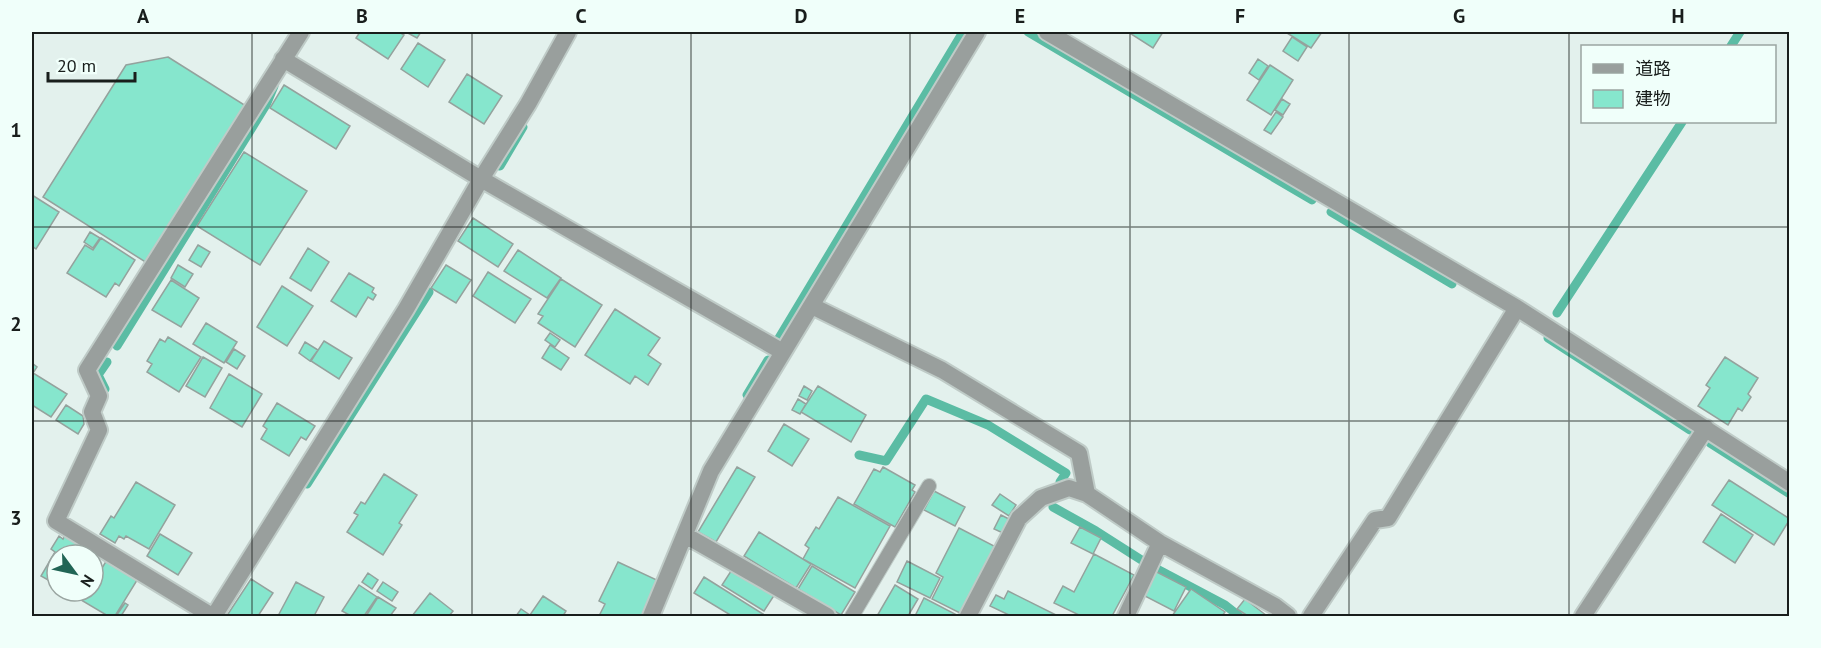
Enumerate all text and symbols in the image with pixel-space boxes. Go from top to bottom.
text: A [137,3,150,29]
text: B [356,3,368,29]
text: C [575,3,587,29]
text: D [795,3,808,29]
text: E [1015,3,1025,29]
text: F [1235,3,1245,29]
text: G [1453,3,1465,29]
text: H [1671,3,1685,29]
scale bar [48,45,135,83]
legend [1581,45,1776,123]
text: 20 m [57,54,96,77]
text: 道路 [1635,57,1671,80]
text: 建物 [1635,87,1671,110]
text: 1 [10,117,22,143]
text: 2 [10,311,22,337]
text: 3 [10,505,22,531]
north arrow [45,543,105,603]
text: N [76,571,99,591]

